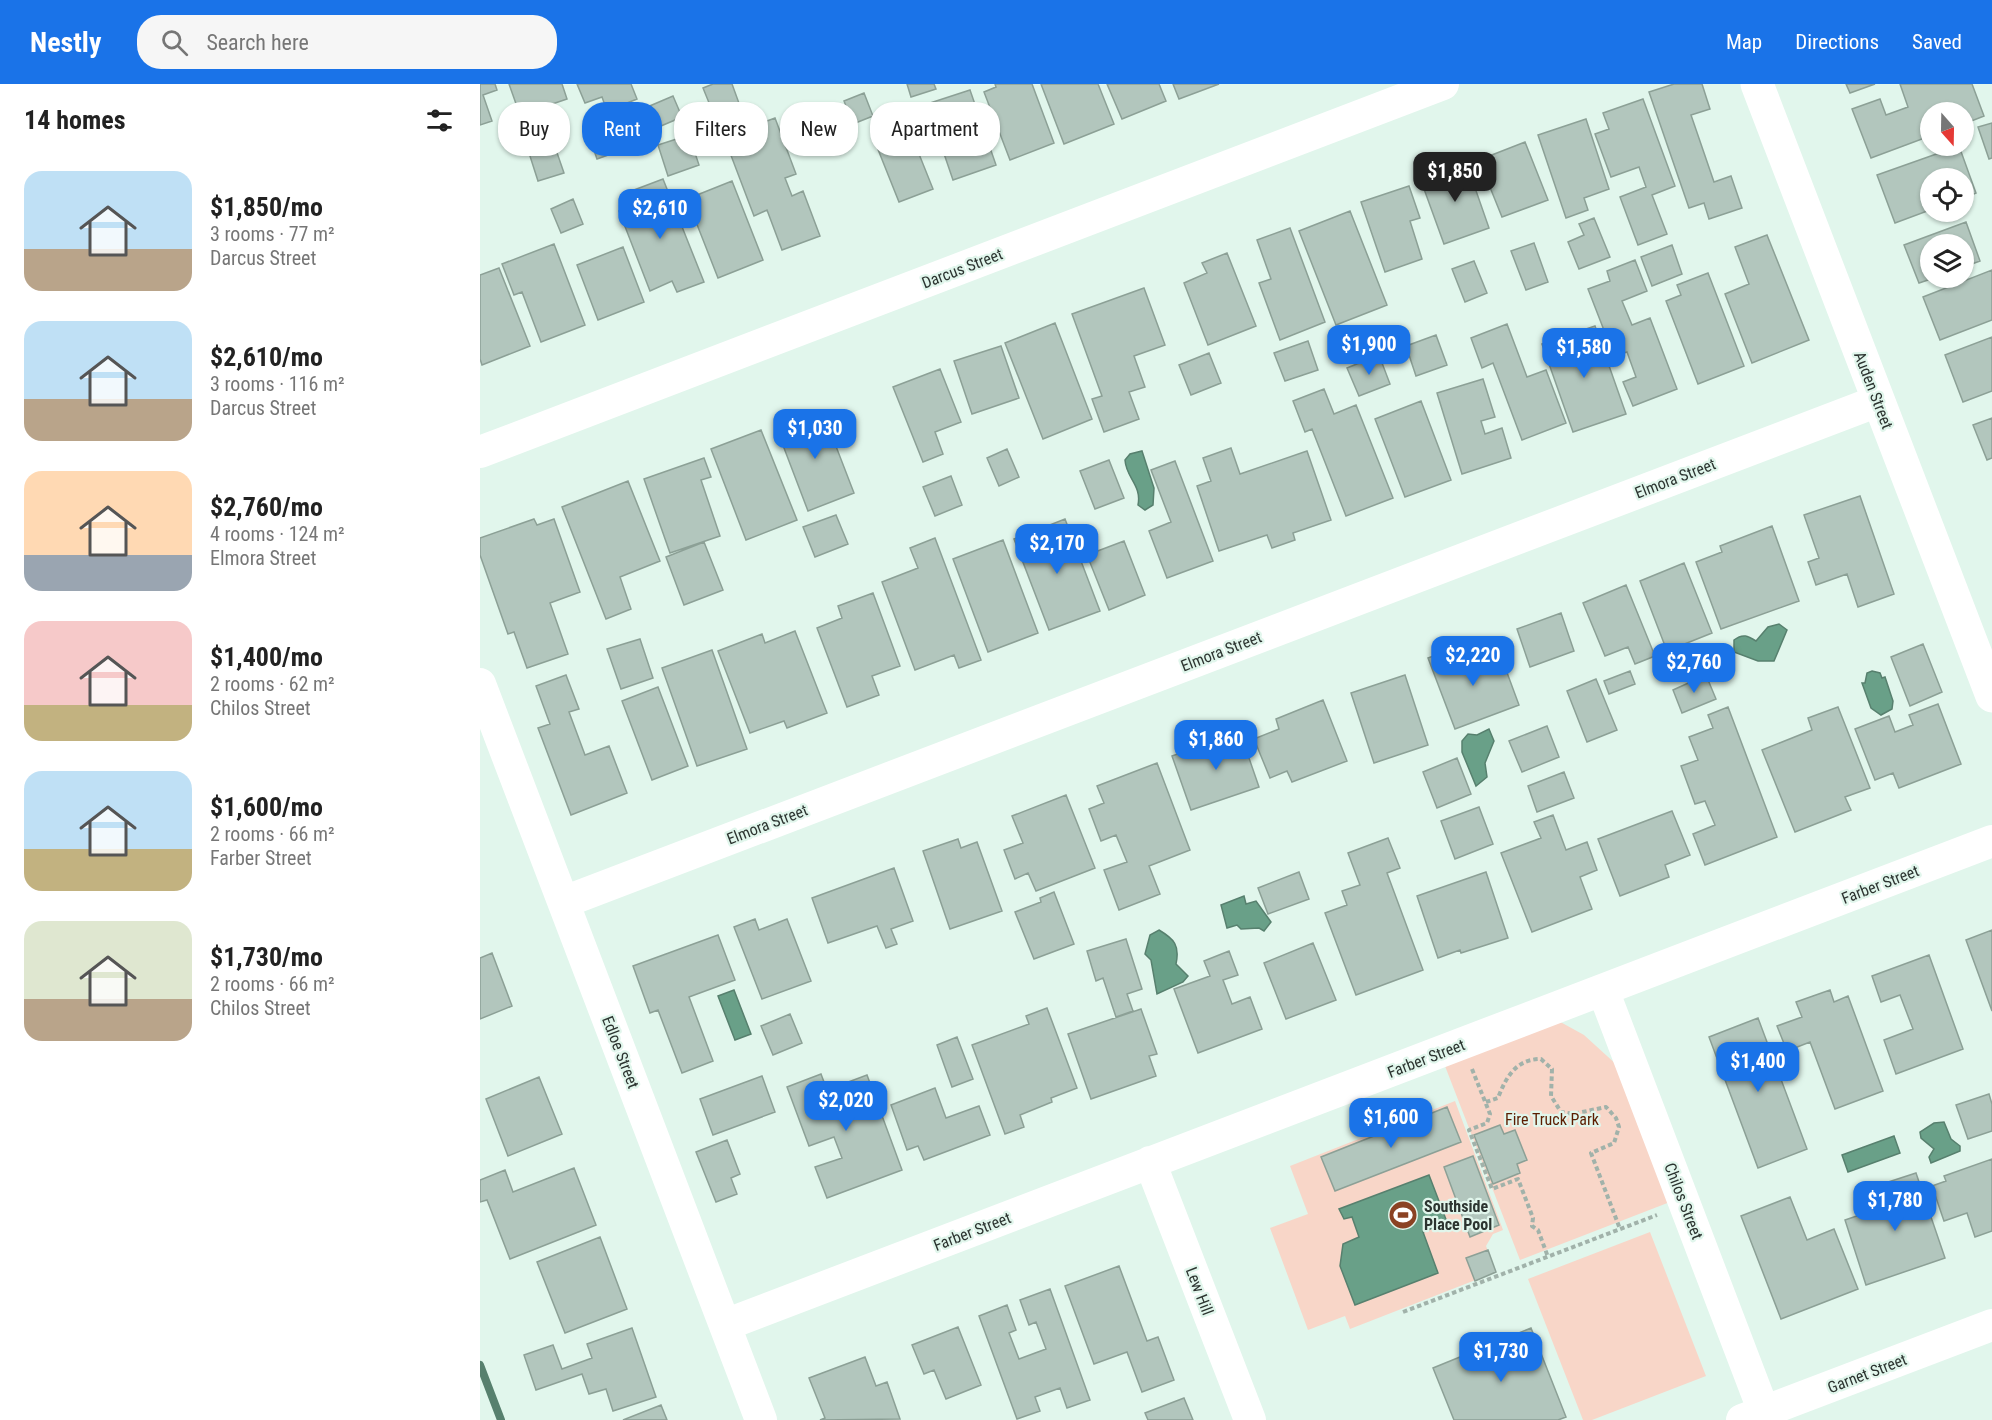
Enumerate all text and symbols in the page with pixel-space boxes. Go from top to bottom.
search box [137,15,557,69]
text: Nestly [30,26,101,59]
icon: search [158,26,191,59]
text: Search here [206,30,309,55]
text: Map [1726,30,1762,54]
text: Directions [1795,30,1879,54]
text: Saved [1912,30,1962,54]
chip: Buy [498,102,570,156]
chip: Rent [582,102,662,156]
chip: Filters [674,102,768,156]
chip: New [780,102,858,156]
chip: Apartment [870,102,1000,156]
north arrow [1920,102,1974,156]
map controls [1920,102,1974,288]
icon: filters [423,104,456,137]
text: 14 homes [24,105,126,135]
pin: $1,850 [1406,152,1504,203]
text: $1,850 [1427,159,1483,183]
button: locate [1920,168,1974,222]
pin: $2,610 [611,189,709,240]
text: $1,850/mo [210,192,323,222]
icon: home [72,195,144,267]
text: $2,610 [632,196,688,220]
text: 3 rooms · 77 m² [210,222,335,246]
button: layers [1920,234,1974,288]
street label: Darcus Street [919,244,1006,293]
text: Darcus Street [210,246,316,270]
pin: $1,900 [1320,325,1418,376]
pin: $1,580 [1535,328,1633,379]
text: $1,900 [1341,332,1397,356]
text: $1,580 [1556,335,1612,359]
text: $2,610/mo [210,342,323,372]
icon: home [72,345,144,417]
street label: Auden Street [1850,349,1897,432]
text: 3 rooms · 116 m² [210,372,345,396]
text: Darcus Street [210,396,316,420]
pin: $1,030 [766,409,864,460]
text: $1,030 [787,416,843,440]
street label: Elmora Street [1632,454,1719,503]
text: $2,760/mo [210,492,323,522]
icon: home [72,495,144,567]
text: 4 rooms · 124 m² [210,522,345,546]
pin: $2,170 [1008,524,1106,575]
text: $2,170 [1029,531,1085,555]
text: Elmora Street [210,546,316,570]
street label: Elmora Street [1178,627,1265,676]
pin: $2,220 [1424,636,1522,687]
text: $1,400/mo [210,642,323,672]
text: $2,220 [1445,643,1501,667]
pin: $2,760 [1645,643,1743,694]
icon: home [72,645,144,717]
text: $2,760 [1666,650,1722,674]
text: 2 rooms · 62 m² [210,672,335,696]
text: Chilos Street [210,696,311,720]
pin: $1,860 [1167,720,1265,771]
text: $1,860 [1188,727,1244,751]
text: $1,600/mo [210,792,323,822]
icon: home [72,795,144,867]
street label: Elmora Street [724,800,811,849]
text: 2 rooms · 66 m² [210,822,335,846]
text: Farber Street [210,846,312,870]
street label: Farber Street [1839,861,1922,908]
text: $1,730/mo [210,942,323,972]
icon: home [72,945,144,1017]
text: 2 rooms · 66 m² [210,972,335,996]
text: Chilos Street [210,996,311,1020]
street label: Edloe Street [598,1013,643,1091]
street label: Farber Street [1385,1035,1468,1082]
pin: $1,400 [1709,1042,1807,1093]
text: $1,400 [1730,1049,1786,1073]
pin: $2,020 [797,1081,895,1132]
text: $2,020 [818,1088,874,1112]
pin: $1,600 [1342,1098,1440,1149]
text: $1,600 [1363,1105,1419,1129]
park label: Fire Truck Park [1505,1110,1600,1129]
street label: Chilos Street [1660,1160,1707,1242]
pin: $1,780 [1846,1181,1944,1232]
text: $1,780 [1867,1188,1923,1212]
place label: Southside Place Pool [1424,1197,1492,1234]
sports icon: Southside Place Pool [1387,1199,1419,1231]
street label: Farber Street [931,1208,1014,1255]
street label: Lew Hill [1182,1264,1217,1318]
pin: $1,730 [1452,1332,1550,1383]
text: $1,730 [1473,1339,1529,1363]
street label: Garnet Street [1825,1350,1910,1397]

